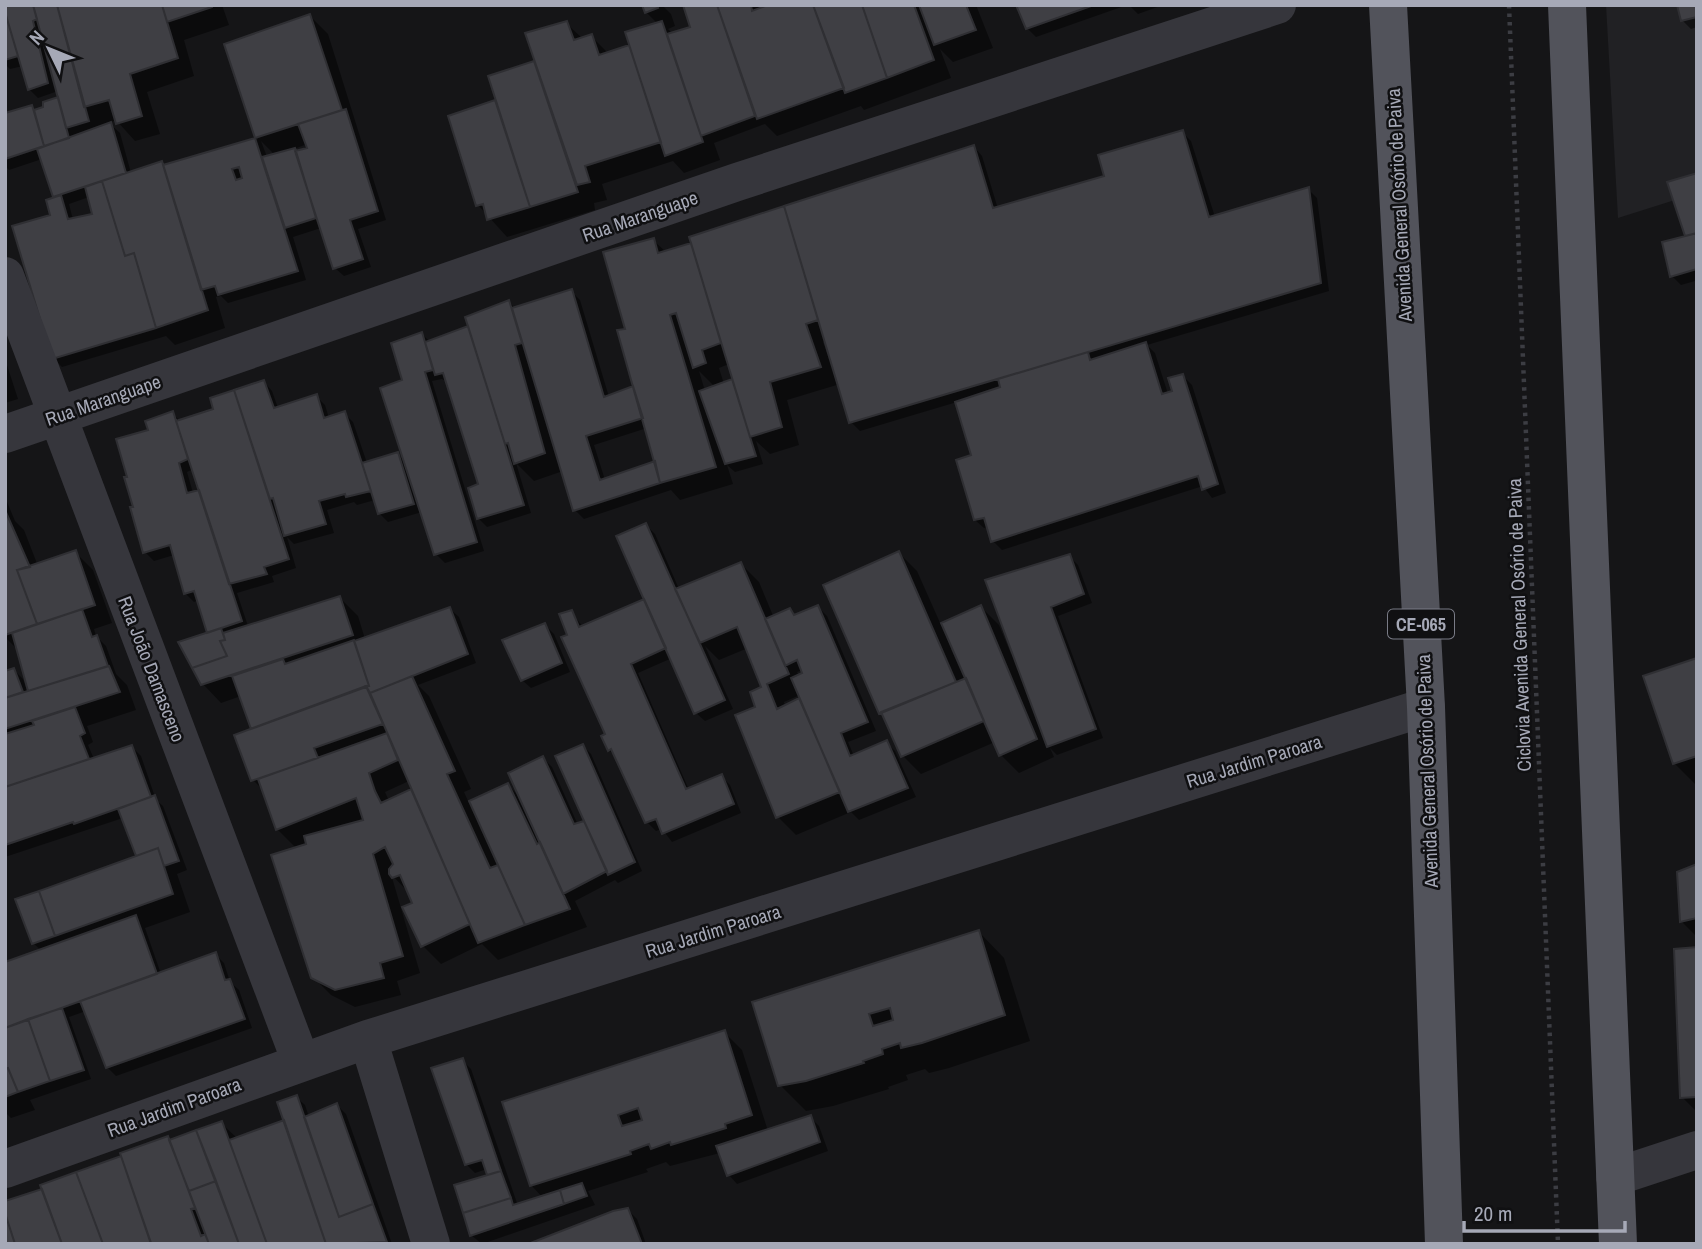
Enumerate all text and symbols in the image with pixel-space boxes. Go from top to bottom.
north arrow [14,14,84,84]
text: N [23,24,50,50]
street label: Avenida General Osório de Paiva [1380,87,1418,323]
street label: Rua Maranguape [579,184,701,248]
street label: Rua Maranguape [42,368,164,432]
street label: Ciclovia Avenida General Osório de Paiva [1501,478,1537,772]
street label: Rua João Damasceno [112,592,192,746]
road number: CE-065 [1388,610,1454,638]
street label: Avenida General Osório de Paiva [1410,653,1444,889]
street label: Rua Jardim Paroara [1183,728,1325,794]
street label: Rua Jardim Paroara [642,898,784,964]
street label: Rua Jardim Paroara [104,1071,245,1143]
scale bar [1464,1190,1625,1234]
text: 20 m [1474,1199,1512,1228]

